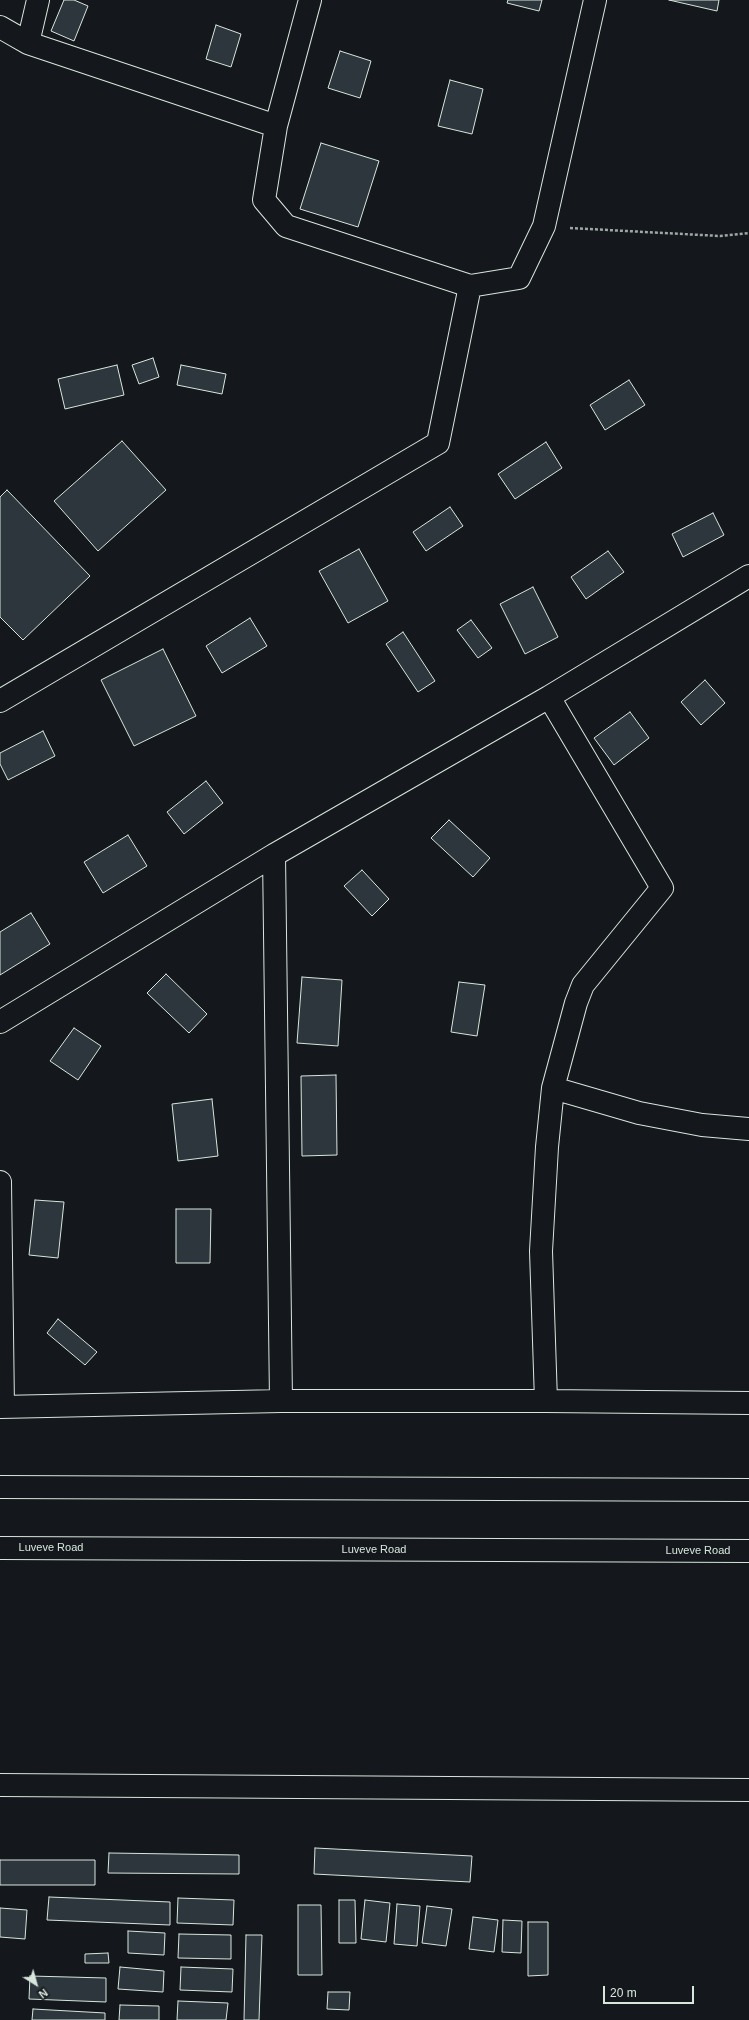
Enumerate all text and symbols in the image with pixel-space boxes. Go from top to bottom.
street label: Luveve Road [19,1541,83,1555]
street label: Luveve Road [342,1543,406,1557]
street label: Luveve Road [666,1544,730,1558]
north arrow [16,1964,56,2004]
scale bar [605,1978,696,2004]
text: N [36,1986,50,2001]
text: 20 m [610,1986,637,2000]

